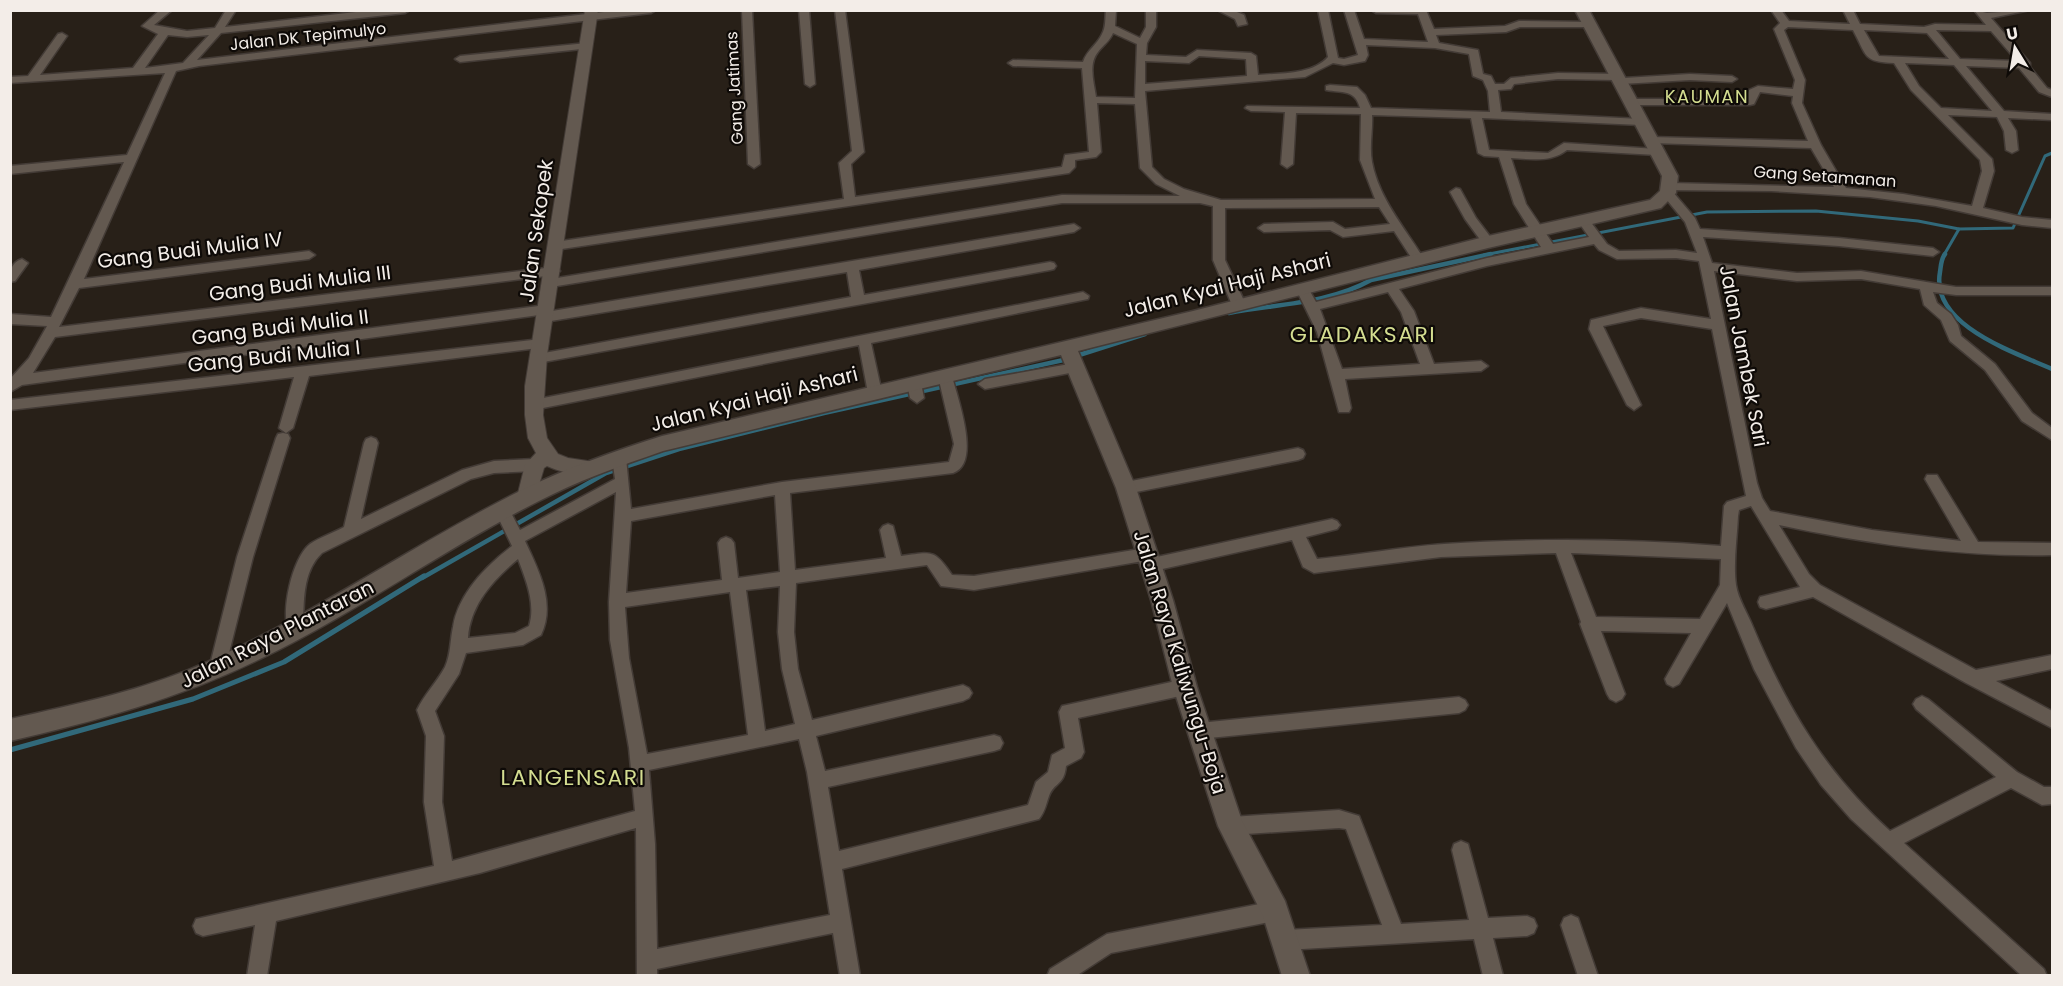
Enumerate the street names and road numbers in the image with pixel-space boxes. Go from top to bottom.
street label: Jalan DK Tepimulyo [229,17,387,56]
street label: Gang Jatimas [720,31,749,145]
street label: Jalan Sekopek [512,157,560,304]
street label: Gang Setamanan [1753,160,1897,193]
street label: Gang Budi Mulia IV [96,225,285,275]
street label: Jalan Kyai Haji Ashari [1120,246,1334,324]
street label: Gang Budi Mulia III [207,258,393,308]
street label: Jalan Jambek Sari [1713,263,1775,449]
street label: Gang Budi Mulia II [190,302,370,352]
street label: Gang Budi Mulia I [186,333,362,379]
street label: Jalan Kyai Haji Ashari [647,360,861,438]
street label: Jalan Raya Kaliwungu-Boja [1126,527,1234,797]
street label: Jalan Raya Plantaran [175,573,379,695]

